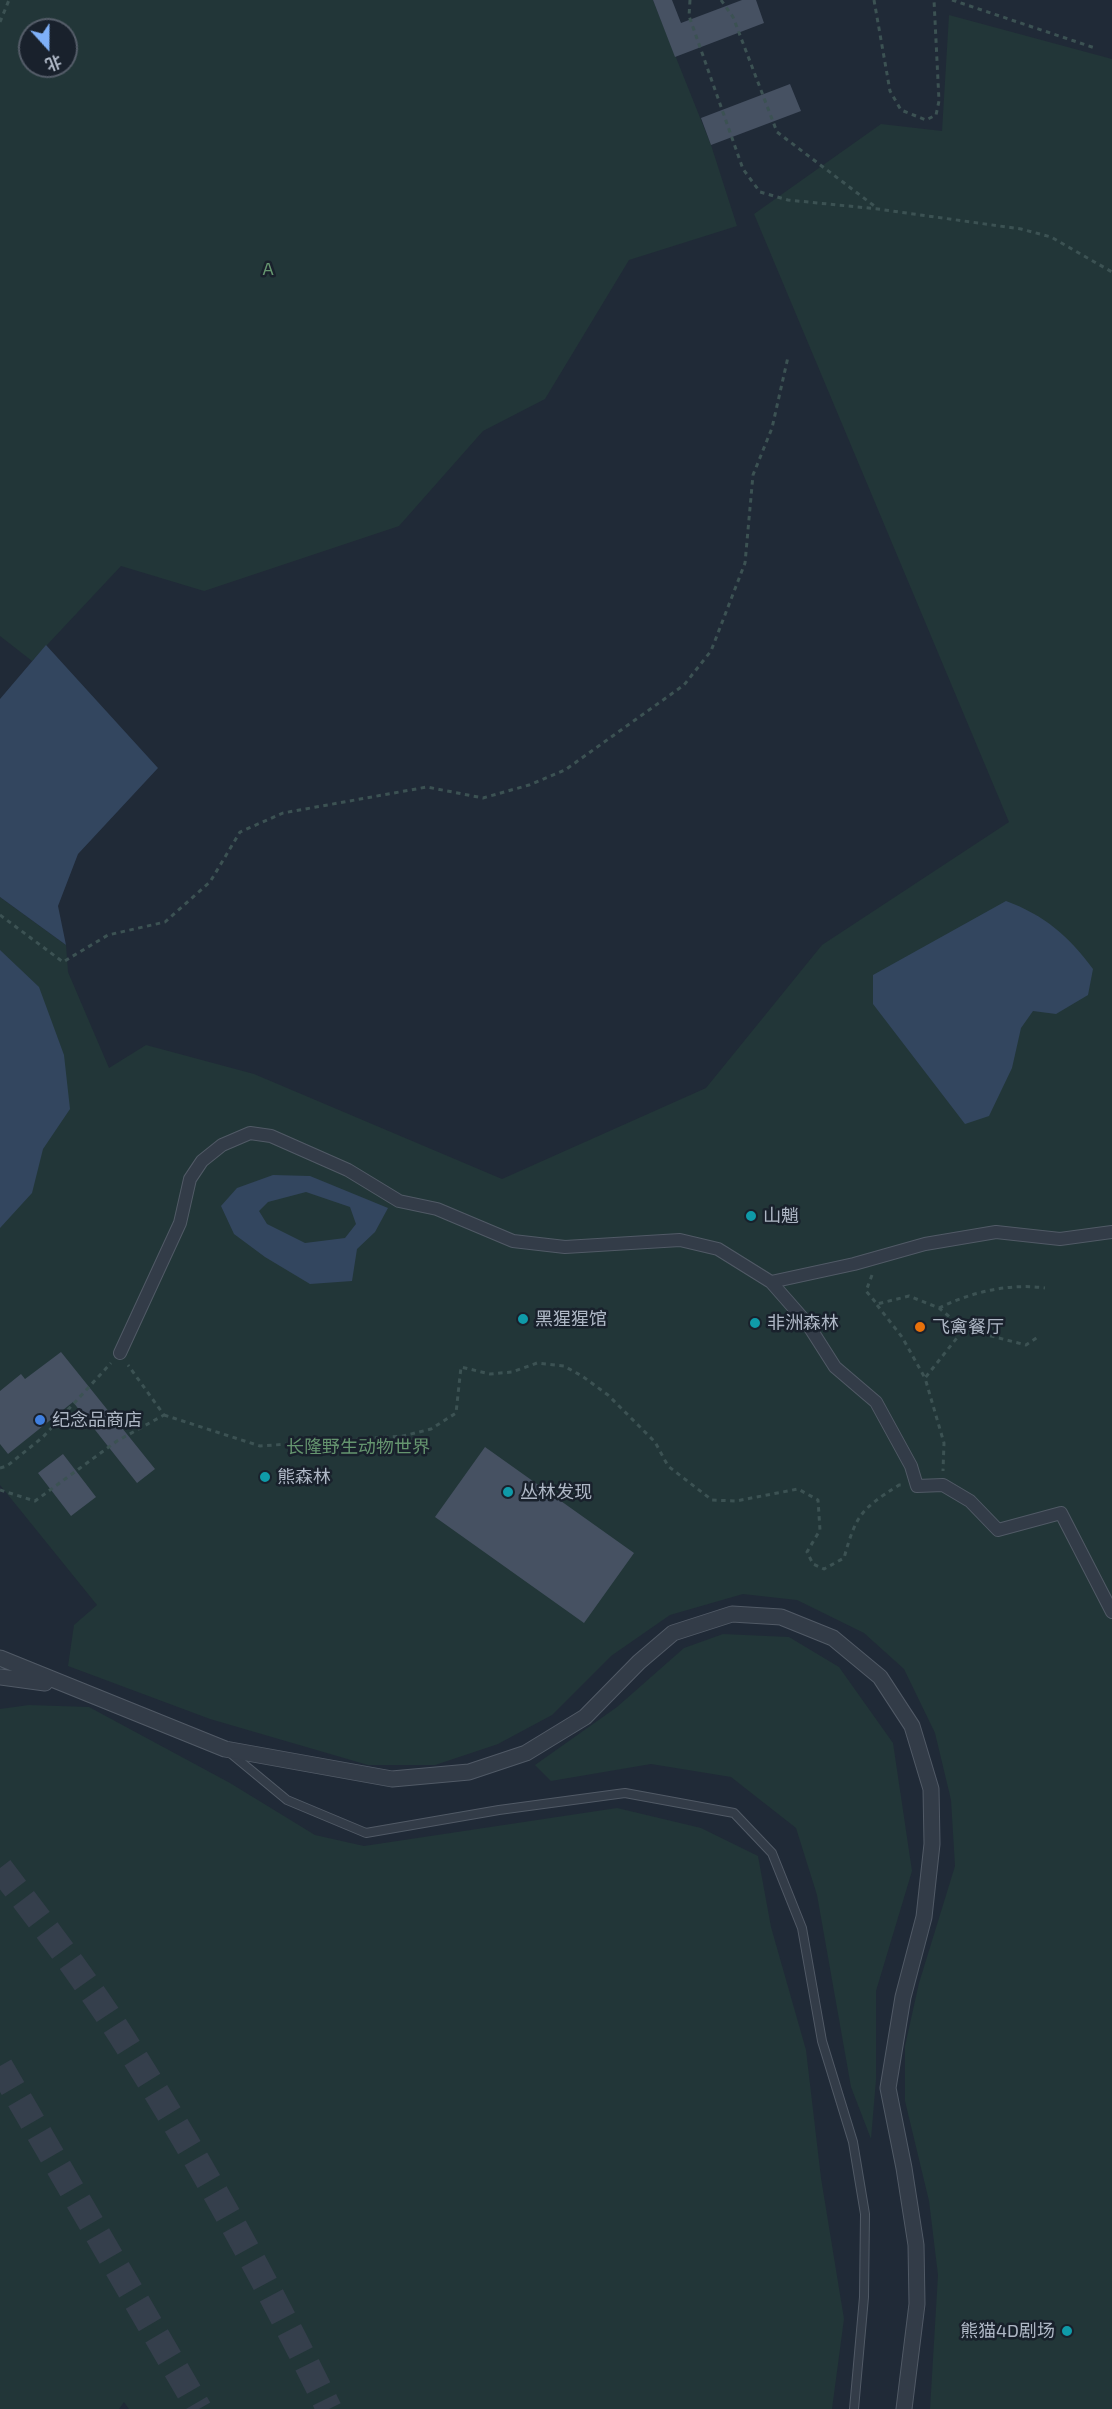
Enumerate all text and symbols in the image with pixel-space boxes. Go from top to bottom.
north arrow [18,18,78,78]
text: 北 [43,52,65,75]
park label: A [262,258,274,280]
place label: 山魈 [763,1205,799,1227]
marker: 山魈 [744,1209,758,1223]
place label: 黑猩猩馆 [535,1308,607,1330]
marker: 黑猩猩馆 [516,1312,530,1326]
place label: 非洲森林 [767,1312,839,1334]
marker: 非洲森林 [748,1316,762,1330]
place label: 飞禽餐厅 [932,1316,1004,1338]
marker: 飞禽餐厅 [913,1320,927,1334]
place label: 纪念品商店 [52,1409,142,1431]
marker: 纪念品商店 [33,1413,47,1427]
park label: 长隆野生动物世界 [286,1436,430,1458]
place label: 熊森林 [277,1466,331,1488]
marker: 熊森林 [258,1470,272,1484]
place label: 丛林发现 [520,1481,592,1503]
marker: 丛林发现 [501,1485,515,1499]
place label: 熊猫4D剧场 [960,2320,1055,2342]
marker: 熊猫4D剧场 [1060,2324,1074,2338]

